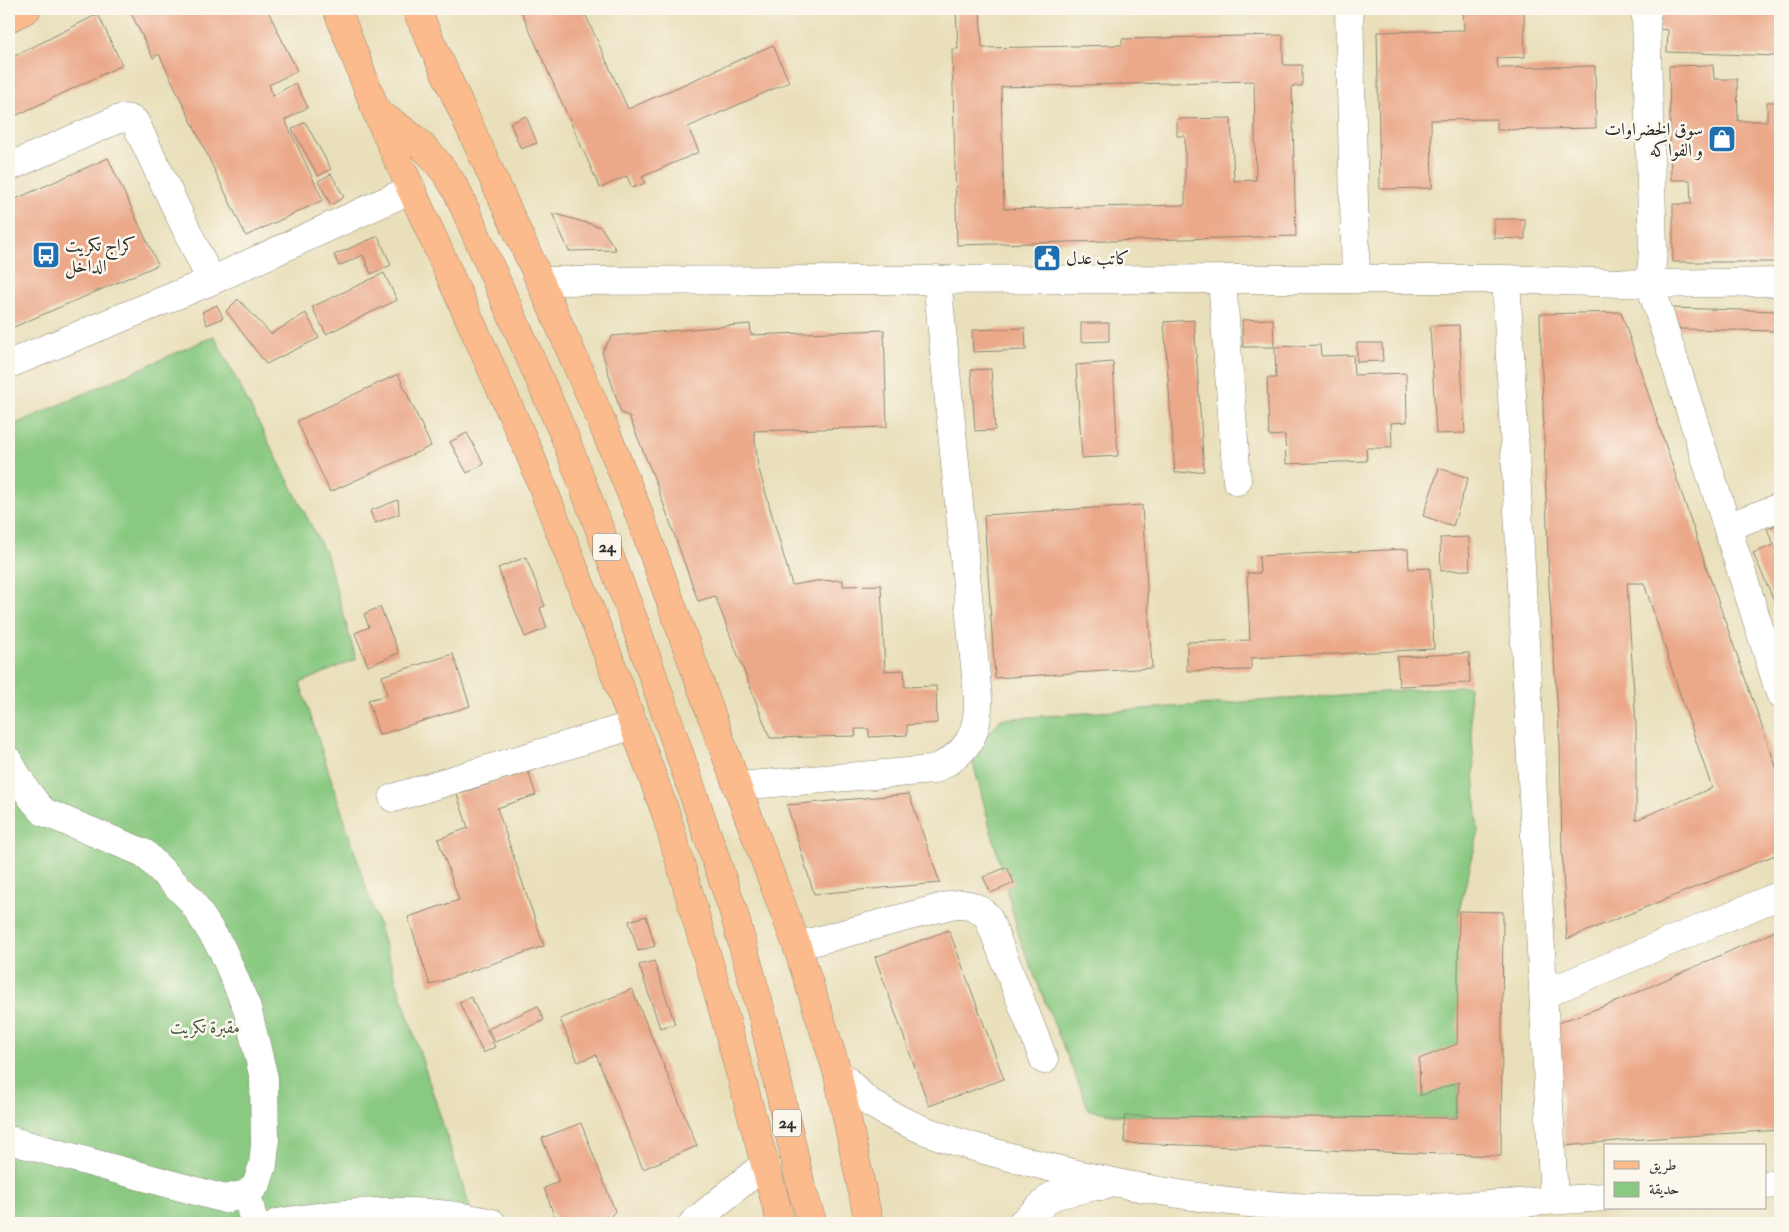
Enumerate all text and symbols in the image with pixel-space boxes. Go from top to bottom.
place label: سوق الخضراوات و الفواكه [1604,118,1703,162]
shop icon: سوق الخضراوات و الفواكه [1707,124,1737,154]
place label: كراج تكريت الداخل [65,234,136,279]
bus stop icon: كراج تكريت الداخل [31,240,61,270]
public building icon: كاتب عدل [1032,243,1062,273]
place label: كاتب عدل [1066,247,1130,270]
road number: 24 [593,534,621,560]
park label: مقبرة تكريت [170,1016,240,1039]
road number: 24 [773,1110,801,1136]
legend [1604,1144,1766,1210]
text: طريق [1649,1156,1676,1175]
text: حديقة [1649,1180,1679,1199]

